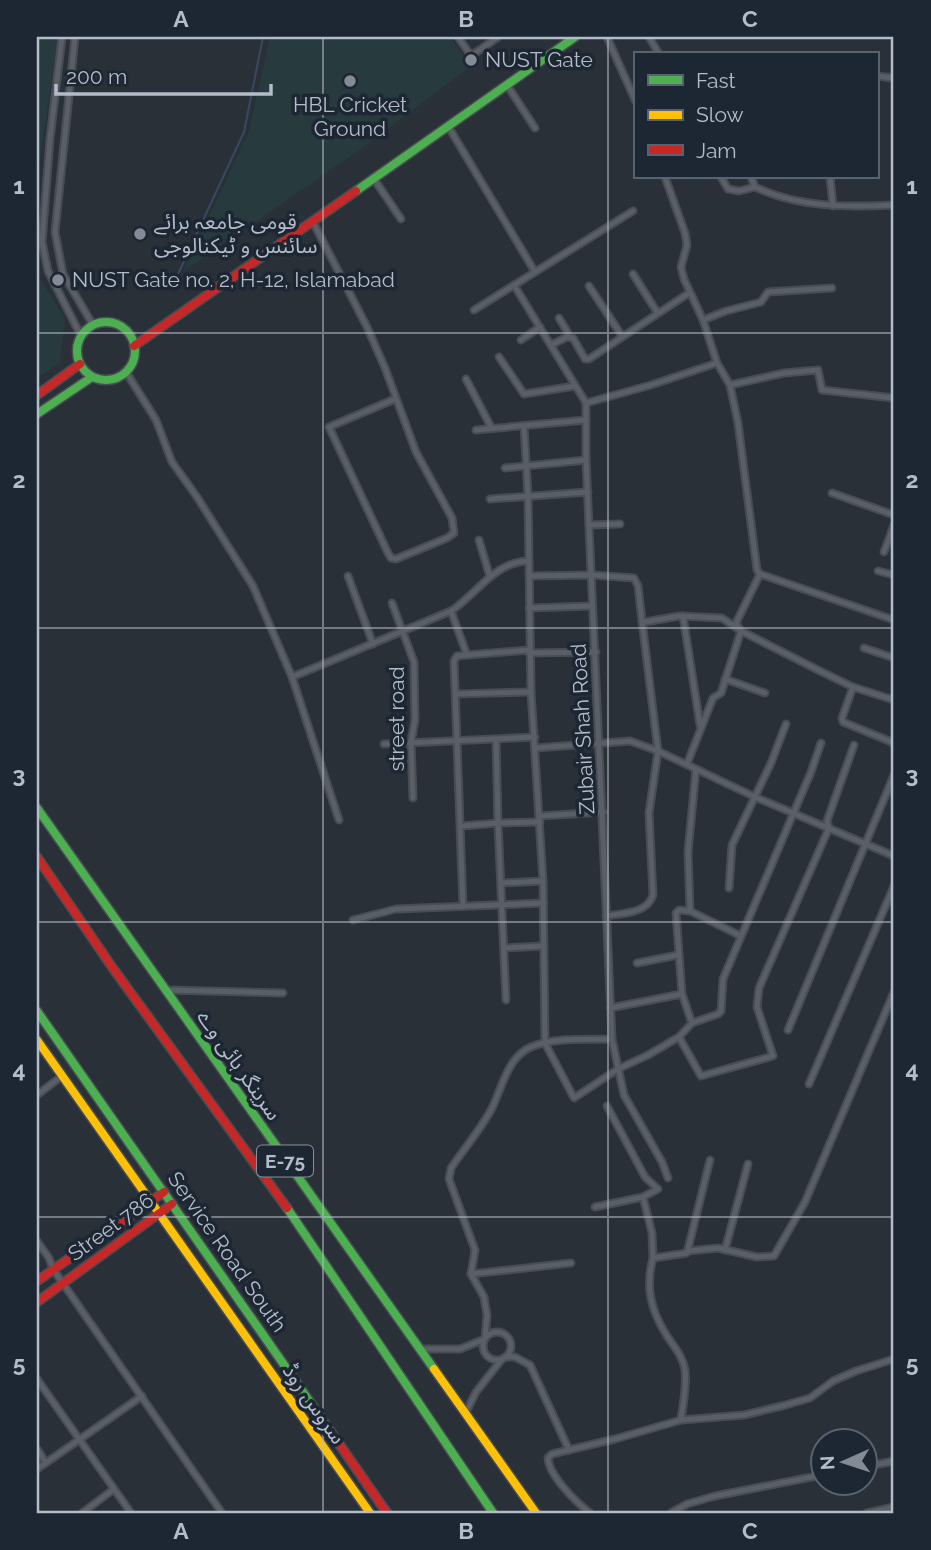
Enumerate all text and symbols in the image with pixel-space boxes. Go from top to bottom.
text: A [173,5,189,32]
text: B [458,5,474,32]
text: C [742,5,758,32]
place label: NUST Gate [485,47,593,72]
scale bar [56,52,271,96]
marker: NUST Gate [463,52,479,68]
legend [634,52,878,178]
text: 200 m [66,64,127,89]
text: Fast [696,68,736,93]
marker: HBL Cricket Ground [342,73,358,89]
place label: HBL Cricket Ground [293,92,407,141]
text: Slow [696,102,744,127]
text: Jam [696,138,737,163]
text: 1 [13,172,25,199]
text: 1 [906,172,918,199]
place label: قومی جامعہ برائے سائنس و ٹیکنالوجی [154,209,317,258]
marker: قومی جامعہ برائے سائنس و ٹیکنالوجی [132,226,148,242]
place label: NUST Gate no. 2, H-12, Islamabad [72,267,395,292]
marker: NUST Gate no. 2, H-12, Islamabad [50,272,66,288]
text: 2 [13,466,25,493]
text: 2 [906,466,918,493]
street label: Zubair Shah Road [566,643,599,815]
street label: street road [384,666,409,772]
text: 3 [13,761,25,788]
text: 3 [906,761,918,788]
street label: سرینگر ہائی وے [192,1005,287,1125]
text: 4 [12,1056,26,1083]
text: 4 [905,1056,919,1083]
road number: E-75 [257,1146,313,1176]
street label: Service Road South [163,1167,292,1337]
street label: Street 786 [63,1187,158,1266]
text: 5 [13,1350,26,1377]
text: 5 [906,1350,919,1377]
street label: سروس روڈ [278,1359,351,1449]
north arrow [808,1428,878,1498]
text: N [816,1455,838,1471]
text: A [173,1517,189,1544]
text: B [458,1517,474,1544]
text: C [742,1517,758,1544]

